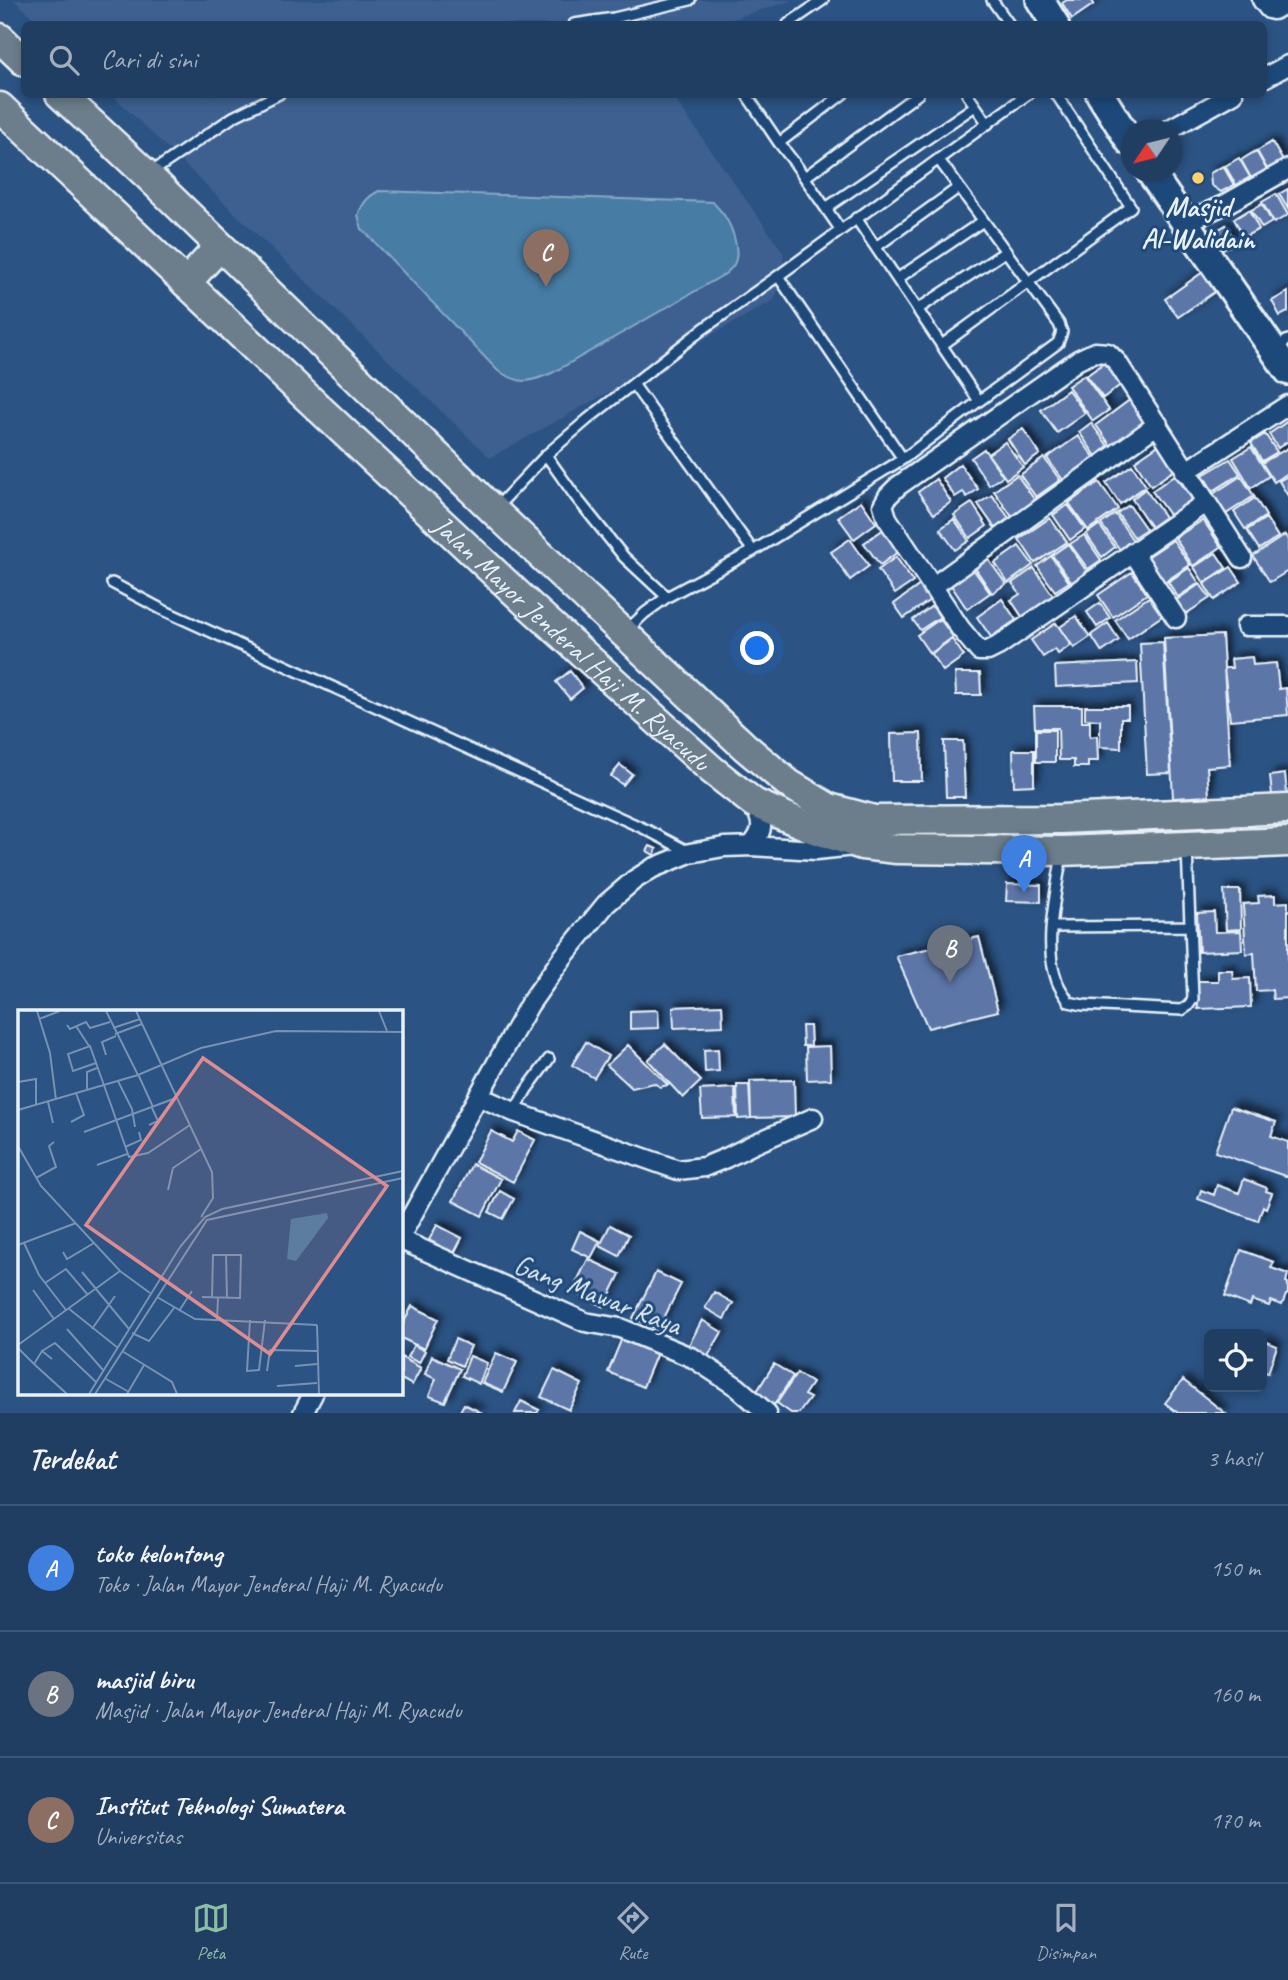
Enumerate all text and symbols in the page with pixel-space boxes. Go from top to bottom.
search box [21,21,1267,98]
icon: search [45,41,83,79]
text: Cari di sini [101,43,197,76]
north arrow [1120,119,1183,182]
marker: Masjid Al-Walidain [1190,170,1206,186]
place label: Masjid Al-Walidain [1142,189,1257,256]
pin: C [523,229,569,287]
street label: Jalan Mayor Jenderal Haji M. Ryacudu [425,506,720,779]
your location [740,631,774,665]
pin: A [1001,835,1047,893]
pin: B [927,925,973,983]
inset map [18,1010,402,1395]
street label: Gang Mawar Raya [510,1246,688,1343]
map controls [1204,1329,1267,1392]
button: locate [1204,1329,1267,1392]
text: Terdekat [28,1440,116,1478]
text: 3 hasil [1207,1444,1260,1473]
text: toko kelontong [95,1537,222,1570]
text: A [45,1554,57,1583]
text: 150 m [1211,1554,1260,1583]
text: Toko · Jalan Mayor Jenderal Haji M. Ryacudu [95,1570,442,1599]
text: masjid biru [95,1663,194,1696]
text: B [45,1680,57,1709]
text: 160 m [1211,1680,1260,1709]
text: Masjid · Jalan Mayor Jenderal Haji M. Ryacudu [95,1696,461,1725]
text: Institut Teknologi Sumatera [95,1789,344,1822]
text: C [46,1806,56,1835]
text: 170 m [1211,1806,1260,1835]
text: Universitas [95,1822,182,1851]
tab: Peta [192,1899,230,1965]
tab: Rute [614,1899,652,1965]
tab: Disimpan [1036,1899,1096,1965]

